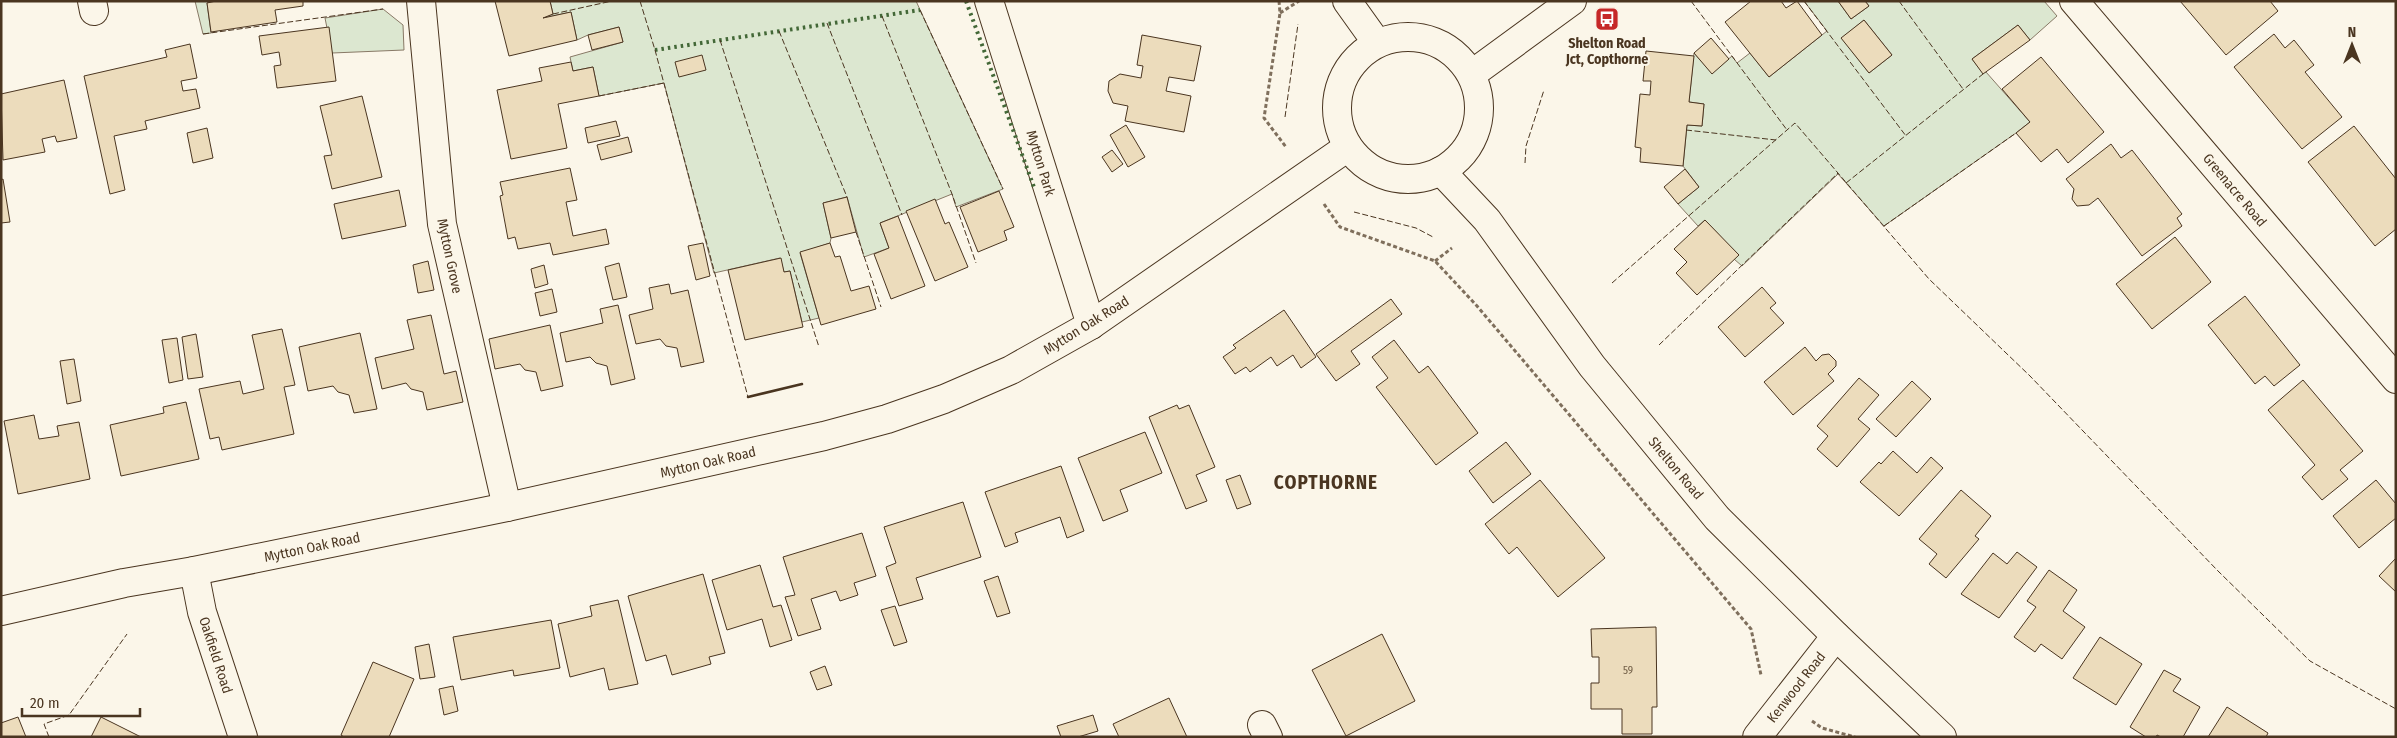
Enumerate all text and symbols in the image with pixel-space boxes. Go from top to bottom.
bus stop icon: Shelton Road Jct, Copthorne [1594,6,1620,32]
north arrow [2327,20,2377,70]
text: N [2348,24,2356,41]
place label: Shelton Road Jct, Copthorne [1565,35,1648,68]
street label: Mytton Park [1022,128,1059,199]
street label: Greenacre Road [2199,150,2270,230]
street label: Mytton Grove [433,217,466,295]
street label: Mytton Oak Road [1040,292,1132,358]
street label: Shelton Road [1645,434,1707,503]
street label: Mytton Oak Road [659,443,758,482]
district label: COPTHORNE [1274,471,1378,494]
street label: Mytton Oak Road [263,529,362,566]
street label: Oakfield Road [195,615,236,696]
street label: Kenwood Road [1763,648,1829,726]
house number: 59 [1623,664,1633,677]
scale bar [22,686,140,718]
text: 20 m [30,694,60,712]

